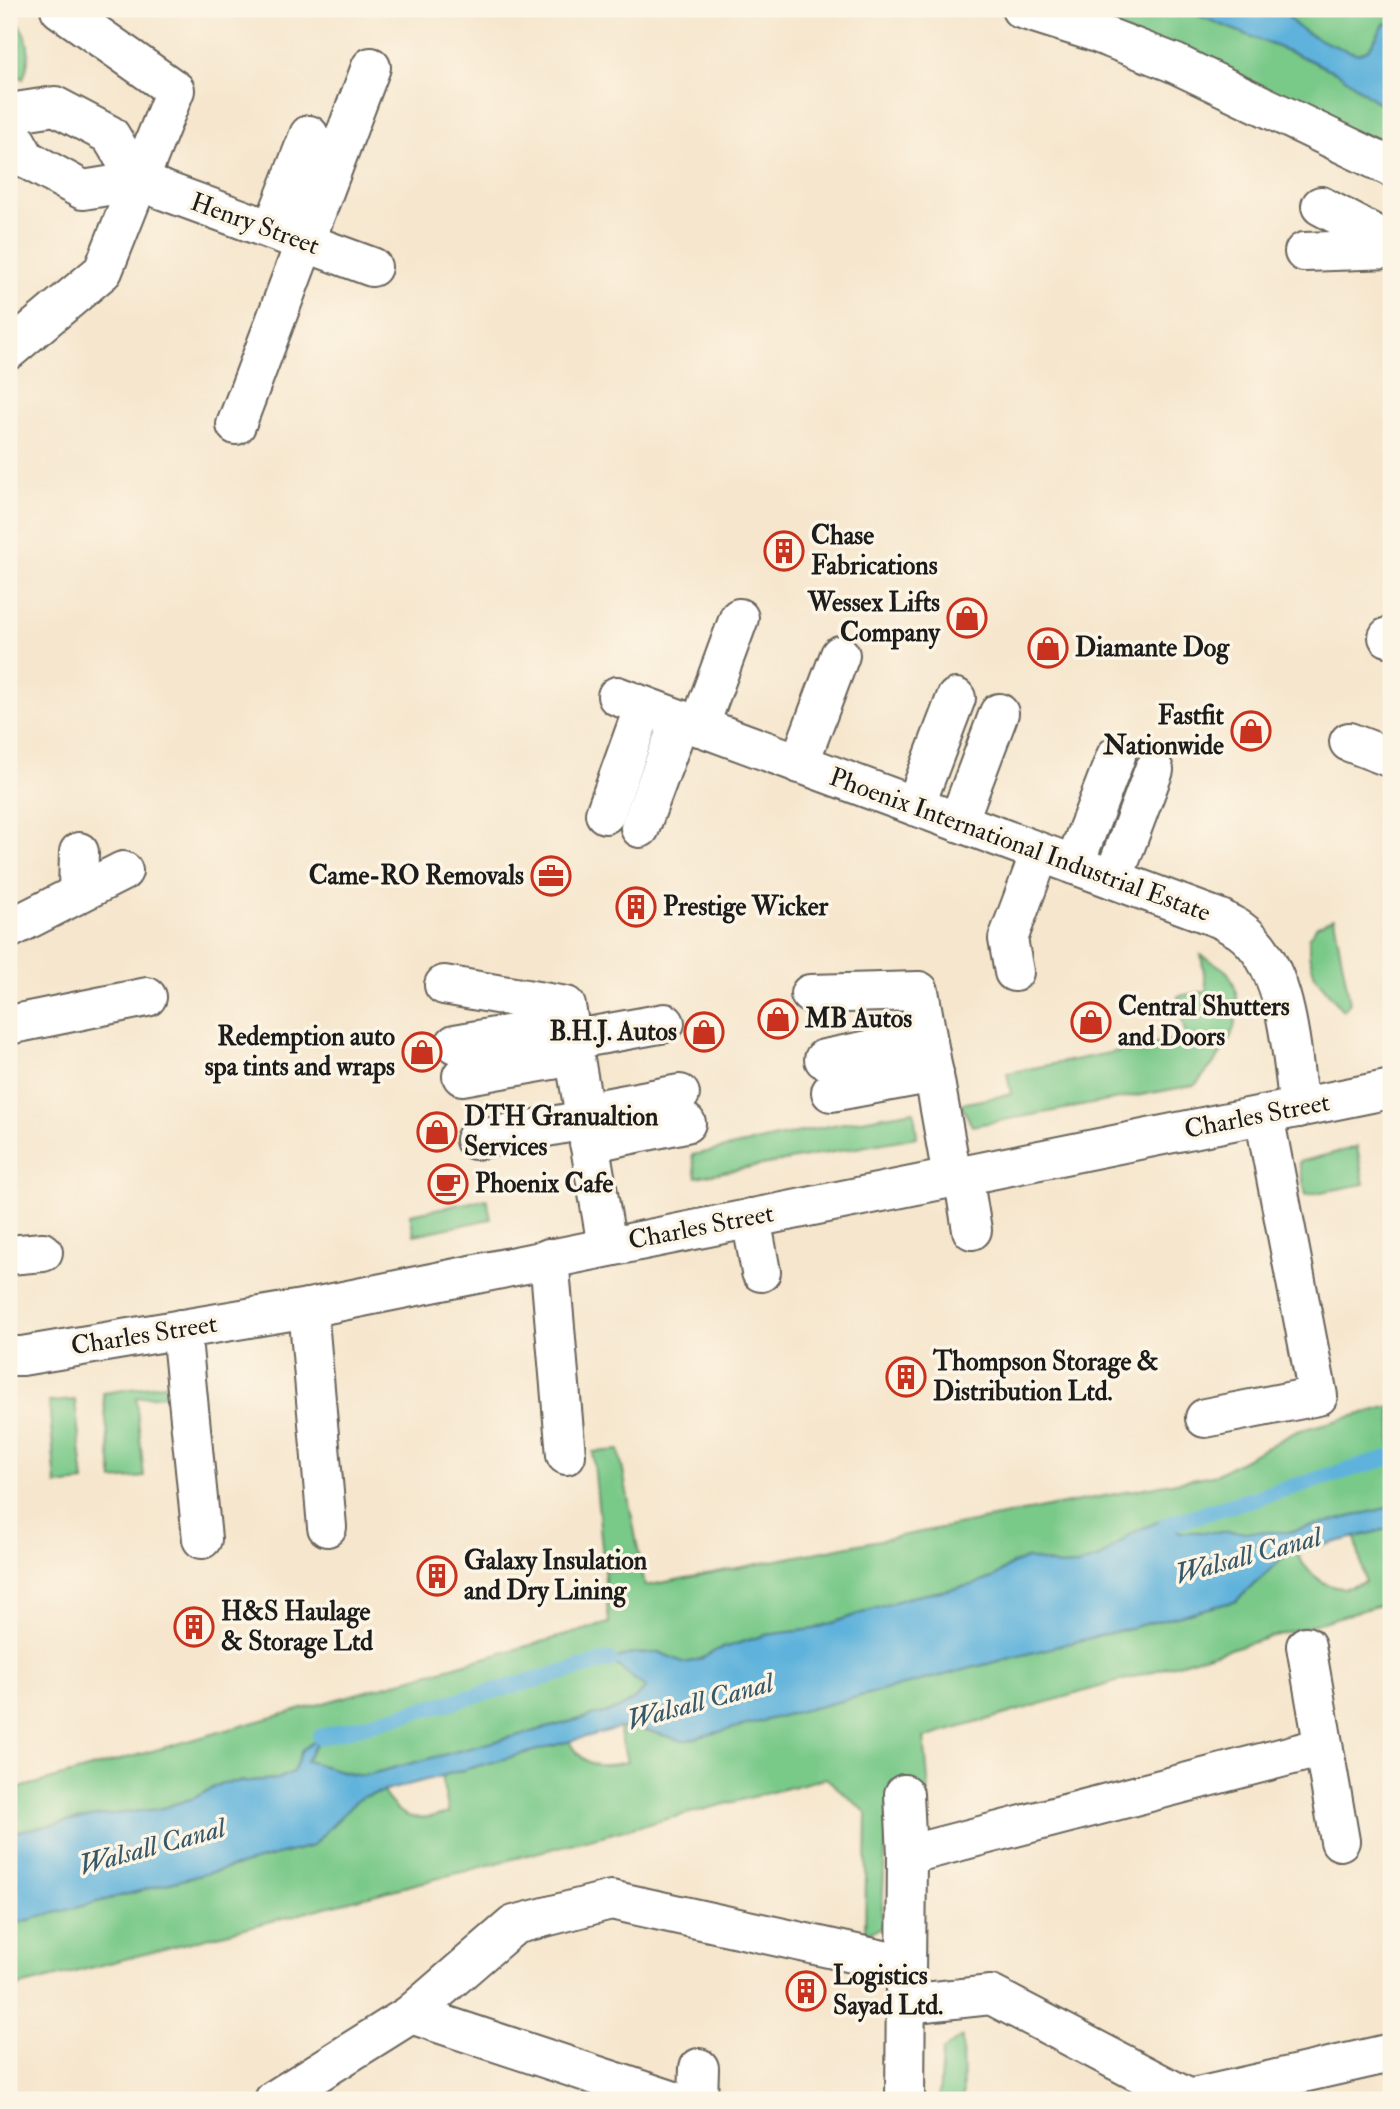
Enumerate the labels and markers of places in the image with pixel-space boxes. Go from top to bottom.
place label: Chase Fabrications [811,520,938,582]
building icon: Chase Fabrications [763,530,805,572]
place label: Wessex Lifts Company [807,587,942,650]
shop icon: Wessex Lifts Company [946,597,988,639]
shop icon: Diamante Dog [1027,627,1069,669]
place label: Diamante Dog [1075,632,1230,665]
place label: Fastfit Nationwide [1102,700,1225,762]
shop icon: Fastfit Nationwide [1230,710,1272,752]
office icon: Came-RO Removals [530,855,572,897]
place label: Came-RO Removals [309,860,524,892]
building icon: Prestige Wicker [615,886,657,928]
place label: Prestige Wicker [663,891,829,924]
place label: Central Shutters and Doors [1118,991,1290,1053]
shop icon: MB Autos [757,998,799,1040]
shop icon: Central Shutters and Doors [1070,1001,1112,1043]
place label: MB Autos [804,1003,912,1035]
shop icon: B.H.J. Autos [683,1011,725,1053]
place label: B.H.J. Autos [549,1016,677,1048]
place label: Redemption auto spa tints and wraps [205,1021,395,1084]
shop icon: Redemption auto spa tints and wraps [401,1031,443,1073]
place label: DTH Granualtion Services [464,1101,659,1163]
shop icon: DTH Granualtion Services [416,1111,458,1153]
cafe icon: Phoenix Cafe [427,1163,469,1205]
place label: Phoenix Cafe [475,1168,613,1200]
place label: Thompson Storage & Distribution Ltd. [932,1346,1159,1408]
building icon: Thompson Storage & Distribution Ltd. [885,1356,927,1398]
place label: Galaxy Insulation and Dry Lining [464,1545,648,1608]
building icon: Galaxy Insulation and Dry Lining [416,1555,458,1597]
place label: H&S Haulage & Storage Ltd [221,1596,373,1659]
building icon: H&S Haulage & Storage Ltd [173,1606,215,1648]
place label: Logistics Sayad Ltd. [833,1960,943,2023]
building icon: Logistics Sayad Ltd. [785,1970,827,2012]

